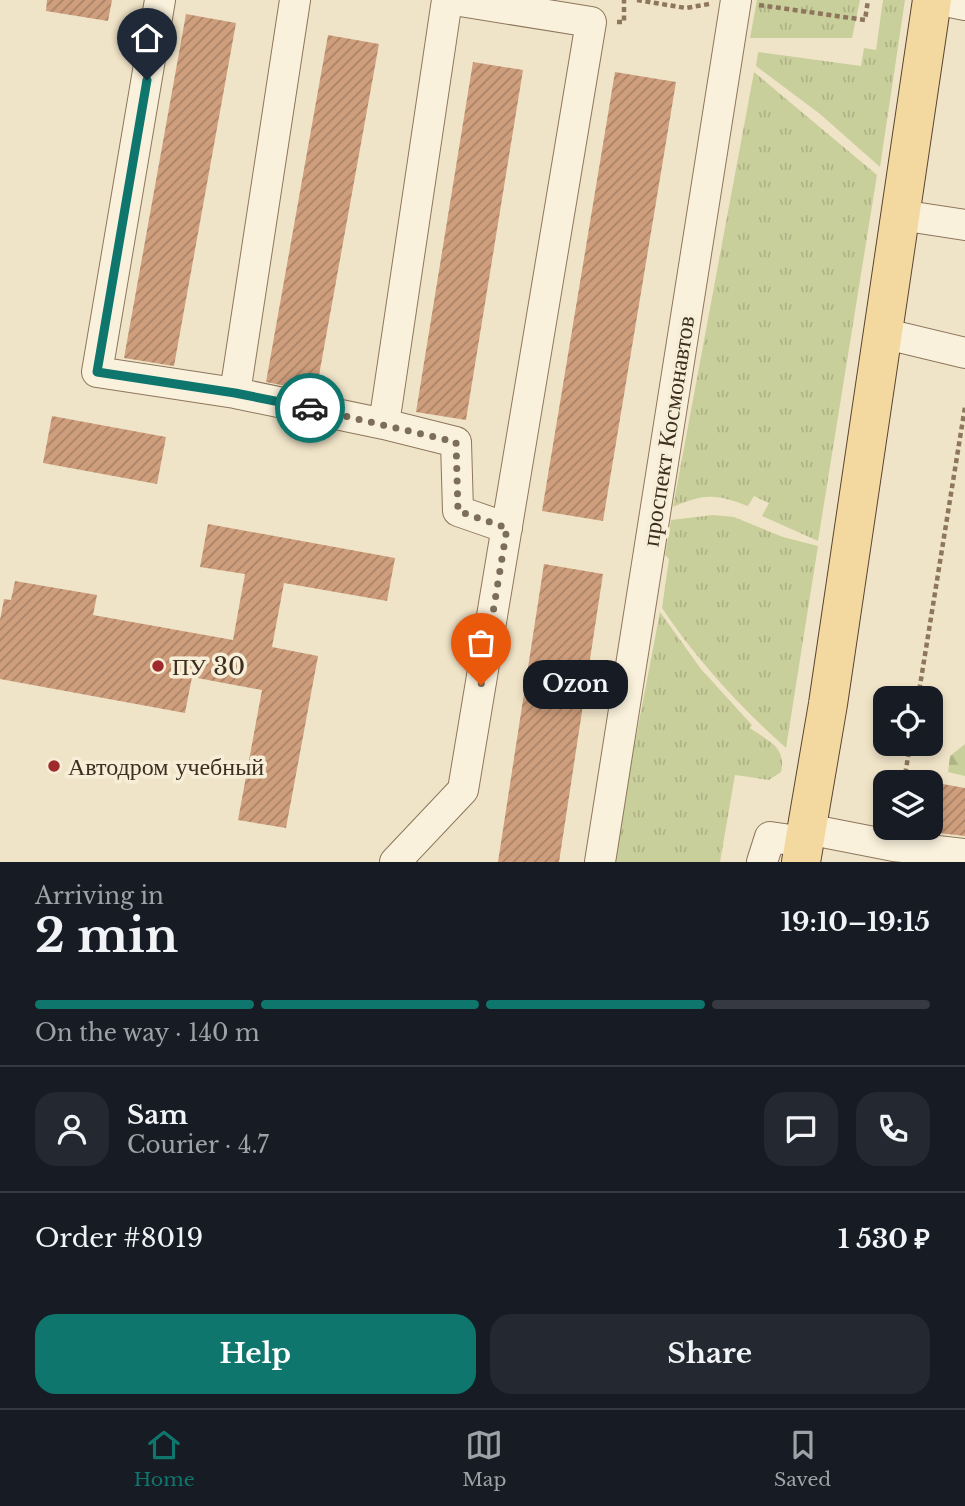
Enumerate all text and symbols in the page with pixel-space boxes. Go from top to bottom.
pin [117,8,177,80]
icon: home [128,19,166,57]
street label: проспект Космонавтов [635,314,701,548]
courier [275,373,345,443]
icon: car [291,389,329,427]
pin [451,613,511,685]
icon: bag [462,624,500,662]
place label: ПУ 30 [172,652,245,681]
marker: ПУ 30 [150,658,166,674]
callout: Ozon [523,660,628,710]
text: Ozon [542,670,609,698]
map controls [873,686,943,840]
button: locate [873,686,943,756]
place label: Автодром учебный [68,752,264,781]
marker: Автодром учебный [46,758,62,774]
button: layers [873,770,943,840]
text: Arriving in [35,882,164,910]
text: 19:10–19:15 [781,906,930,938]
text: 2 min [35,907,178,964]
text: On the way · 140 m [35,1019,260,1047]
button: person [35,1092,109,1166]
button: chat [764,1092,838,1166]
button: phone [856,1092,930,1166]
text: Sam [127,1099,188,1131]
text: Courier · 4.7 [127,1131,269,1159]
text: Order #8019 [35,1222,203,1254]
text: 1 530 ₽ [838,1223,930,1255]
button: Help [35,1314,476,1394]
button: Share [490,1314,930,1394]
tab: Home [134,1426,195,1491]
tab: Map [462,1426,506,1491]
tab: Saved [774,1426,831,1491]

